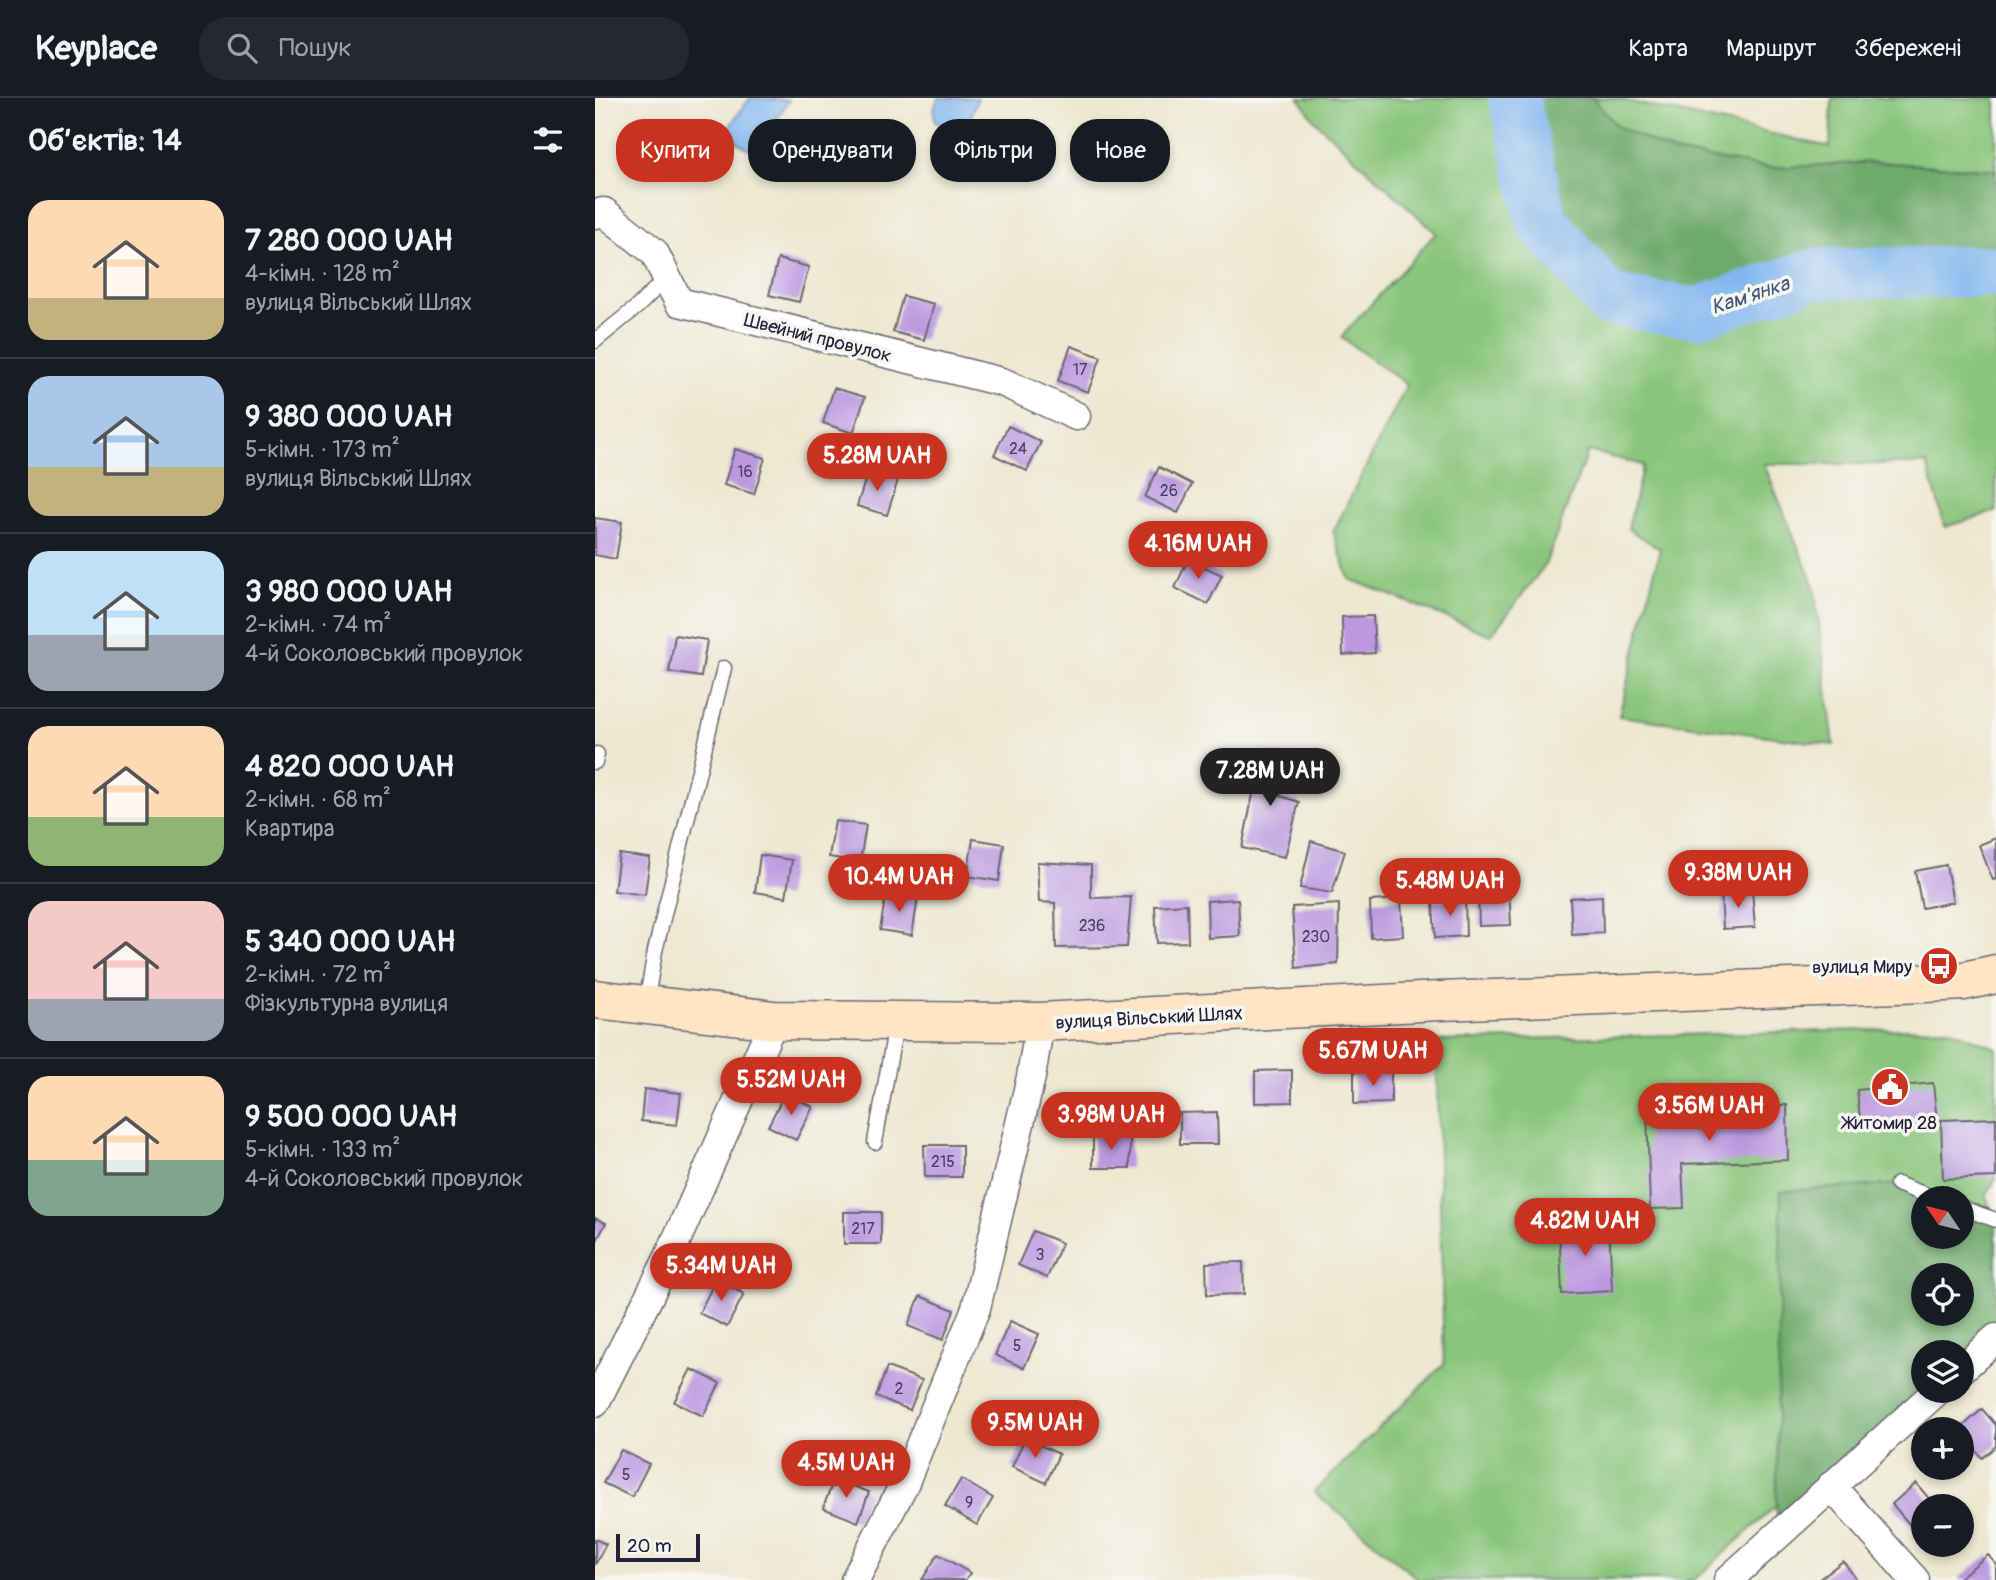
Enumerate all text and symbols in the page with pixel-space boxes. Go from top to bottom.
search box [199,17,689,80]
text: Keyplace [35,28,157,69]
icon: search [223,29,261,67]
text: Пошук [279,32,352,64]
text: Карта [1629,34,1688,63]
text: Маршрут [1726,34,1816,63]
text: Збережені [1854,34,1961,63]
chip: Купити [616,119,734,182]
chip: Орендувати [748,119,916,182]
chip: Фільтри [930,119,1056,182]
chip: Нове [1070,119,1170,182]
icon: filters [529,121,567,159]
text: Об’єктів: 14 [28,122,182,159]
text: 7 280 000 UAH [245,222,453,259]
icon: home [84,228,168,312]
text: 4-кімн. · 128 m² [245,259,400,288]
water label: Кам'янка [1708,270,1794,321]
text: вулиця Вільський Шлях [245,288,472,317]
street label: Швейний провулок [742,308,894,368]
house number: 17 [1073,360,1088,380]
text: 9 380 000 UAH [245,398,452,435]
icon: home [84,404,168,488]
pin: 5.28M UAH [797,434,957,493]
text: 5-кімн. · 173 m² [245,435,400,464]
house number: 24 [1009,439,1027,459]
text: 5.28M UAH [823,441,931,470]
house number: 16 [737,462,753,482]
text: вулиця Вільський Шлях [245,464,472,493]
house number: 26 [1160,481,1178,501]
pin: 4.16M UAH [1118,522,1278,581]
text: 4.16M UAH [1144,529,1252,558]
text: 3 980 000 UAH [245,573,452,610]
icon: home [84,579,168,663]
text: 2-кімн. · 74 m² [245,610,392,639]
text: 4-й Соколовський провулок [245,639,523,668]
text: 4 820 000 UAH [245,748,454,785]
pin: 7.28M UAH [1190,748,1350,808]
icon: home [84,754,168,838]
text: 7.28M UAH [1216,756,1324,785]
text: 2-кімн. · 68 m² [245,785,391,814]
text: Квартира [245,814,334,843]
pin: 9.38M UAH [1658,850,1818,910]
pin: 10.4M UAH [819,854,979,914]
pin: 5.48M UAH [1370,858,1530,918]
text: 9.38M UAH [1684,858,1792,887]
text: 10.4M UAH [844,862,954,891]
text: 5.48M UAH [1396,866,1504,895]
house number: 236 [1079,916,1105,936]
text: 5 340 000 UAH [245,923,455,960]
house number: 230 [1302,927,1330,947]
icon: home [84,929,168,1013]
bus stop icon: вулиця Миру [1918,945,1960,987]
place label: вулиця Миру [1812,955,1912,979]
text: 2-кімн. · 72 m² [245,960,391,989]
text: Фізкультурна вулиця [245,989,448,1018]
street label: вулиця Вільський Шлях [1055,1001,1243,1035]
pin: 5.67M UAH [1293,1028,1453,1088]
text: 5.67M UAH [1318,1036,1428,1065]
pin: 5.52M UAH [711,1058,871,1117]
text: 5.52M UAH [736,1065,846,1094]
public building icon: Житомир 28 [1869,1066,1911,1108]
pin: 3.56M UAH [1629,1084,1789,1143]
text: 3.56M UAH [1654,1091,1764,1120]
pin: 3.98M UAH [1031,1093,1191,1152]
text: 9 500 000 UAH [245,1098,457,1135]
text: 3.98M UAH [1057,1100,1165,1129]
icon: home [84,1104,168,1188]
place label: Житомир 28 [1840,1111,1937,1135]
text: 5-кімн. · 133 m² [245,1135,400,1164]
house number: 215 [931,1152,955,1172]
text: 4-й Соколовський провулок [245,1164,523,1193]
north arrow [1911,1186,1974,1250]
map controls [1911,1186,1974,1557]
pin: 4.82M UAH [1505,1198,1665,1258]
text: 4.82M UAH [1530,1206,1640,1235]
house number: 217 [851,1219,875,1239]
pin: 5.34M UAH [641,1244,801,1303]
house number: 3 [1036,1245,1045,1265]
text: 5.34M UAH [666,1251,776,1280]
button: locate [1911,1263,1974,1326]
house number: 5 [1013,1336,1021,1356]
button: layers [1911,1340,1974,1403]
house number: 2 [895,1379,904,1399]
pin: 9.5M UAH [963,1400,1107,1460]
text: 9.5M UAH [987,1408,1083,1437]
button: + [1911,1417,1974,1480]
pin: 4.5M UAH [774,1440,918,1500]
text: 4.5M UAH [797,1448,895,1477]
house number: 5 [622,1465,630,1485]
house number: 9 [965,1493,973,1513]
button: − [1911,1494,1974,1557]
scale bar [616,1531,700,1563]
text: 20 m [627,1534,672,1558]

